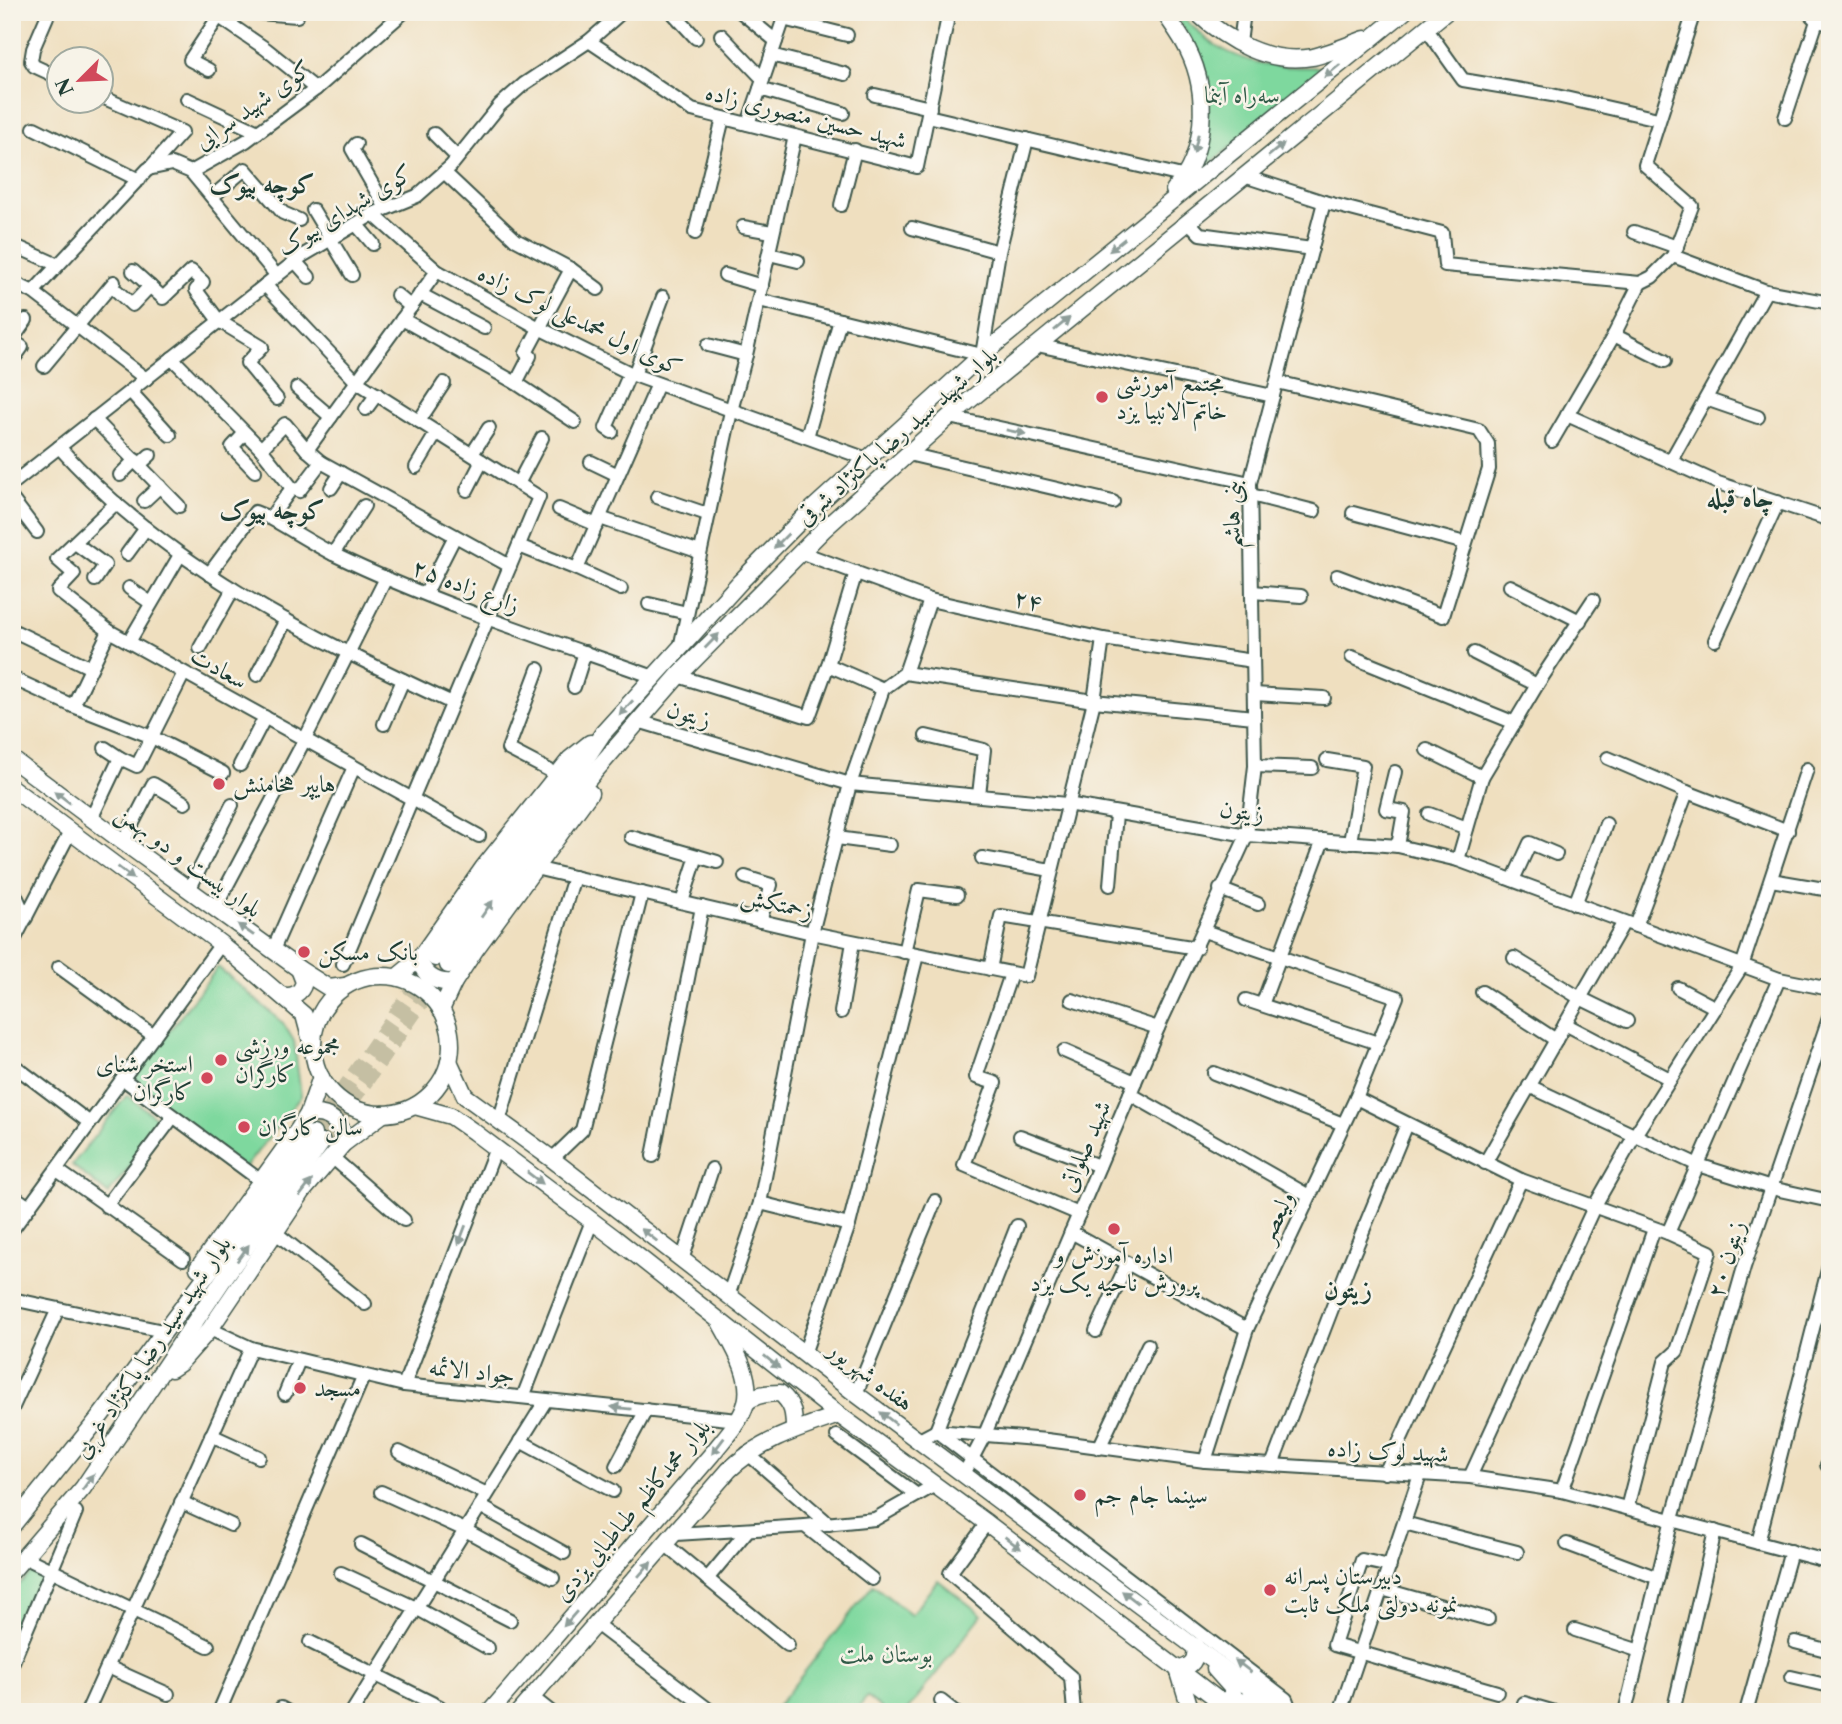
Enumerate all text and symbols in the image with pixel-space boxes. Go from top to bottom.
north arrow [46,46,116,116]
street label: کوی شهید سرایی [189,54,318,157]
one-way arrow [1323,64,1341,78]
text: N [51,74,79,99]
street label: شهید حسین منصوری زاده [702,76,910,156]
park label: سه‌راه آبنما [1204,80,1280,109]
one-way arrow [1190,133,1201,155]
one-way arrow [1267,142,1285,157]
street label: کوی شهدای بیوک [272,158,418,262]
district label: کوچه بیوک [209,168,315,203]
one-way arrow [1108,237,1125,252]
street label: کوی اول محمدعلی لوک زاده [472,257,687,384]
one-way arrow [1053,317,1070,332]
street label: بلوار شهید سید رضا پاکنژاد شرقی [790,340,1005,533]
place label: مجتمع آموزشی خاتم الانبیا یزد [1116,368,1227,432]
marker: مجتمع آموزشی خاتم الانبیا یزد [1094,389,1110,405]
one-way arrow [1005,426,1027,437]
street label: بنی هاشم [1216,479,1257,549]
district label: چاه قبله [1706,482,1774,517]
district label: کوچه بیوک [219,494,325,529]
one-way arrow [772,532,789,549]
street label: زارع زاده ۲۵ [406,552,524,625]
street label: ۲۴ [1011,582,1045,617]
one-way arrow [703,633,719,650]
street label: سعادت [186,640,253,695]
street label: زیتون [663,693,715,735]
one-way arrow [619,699,634,716]
place label: هایپر هخامنش [233,769,336,800]
marker: هایپر هخامنش [211,776,227,792]
one-way arrow [53,790,71,804]
street label: زیتون [1218,793,1266,829]
street label: بلوار بیست و دو بهمن [109,798,268,925]
one-way arrow [117,866,135,880]
street label: زحمتکش [738,880,816,927]
one-way arrow [480,900,494,918]
one-way arrow [237,924,255,938]
place label: بانک مسکن [318,937,418,968]
marker: بانک مسکن [296,944,312,960]
place label: مجموعه ورزشی کارگران [235,1031,340,1089]
place label: استخر شنای کارگران [96,1049,193,1107]
marker: مجموعه ورزشی کارگران [213,1052,229,1068]
marker: استخر شنای کارگران [199,1070,215,1086]
street label: شهید صلواتی [1052,1096,1118,1196]
place label: سالن کارگران [258,1111,363,1143]
marker: سالن کارگران [236,1119,252,1135]
one-way arrow [525,1170,543,1185]
one-way arrow [299,1179,313,1197]
street label: ولیعصر [1250,1186,1302,1251]
street label: زیتون ۲۰ [1700,1217,1752,1301]
marker: اداره آموزش و پرورش ناحیه یک یزد [1106,1221,1122,1237]
one-way arrow [457,1224,468,1245]
one-way arrow [640,1228,658,1242]
street label: بلوار شهید سید رضا پاکنژاد غربی [66,1230,239,1465]
place label: اداره آموزش و پرورش ناحیه یک یزد [1030,1240,1201,1299]
one-way arrow [236,1244,250,1262]
district label: زیتون [1324,1273,1372,1306]
street label: هفده شهریور [821,1333,920,1418]
street label: جواد الائمه [427,1352,517,1390]
one-way arrow [763,1355,781,1370]
place label: مسجد [314,1373,361,1402]
marker: مسجد [292,1380,308,1396]
one-way arrow [610,1402,632,1413]
one-way arrow [879,1411,897,1425]
street label: بلوار محمدکاظم طباطبایی یزدی [547,1413,723,1612]
street label: شهید لوک زاده [1327,1433,1449,1469]
one-way arrow [711,1437,725,1455]
one-way arrow [81,1473,95,1491]
place label: سینما جام جم [1094,1480,1208,1517]
marker: سینما جام جم [1072,1487,1088,1503]
one-way arrow [1004,1535,1022,1549]
one-way arrow [637,1560,652,1577]
place label: دبیرستان پسرانه نمونه دولتی ملک ثابت [1284,1561,1458,1621]
marker: دبیرستان پسرانه نمونه دولتی ملک ثابت [1262,1582,1278,1598]
one-way arrow [1121,1590,1139,1604]
one-way arrow [563,1610,578,1627]
park label: بوستان ملت [839,1639,933,1669]
one-way arrow [1234,1658,1252,1673]

